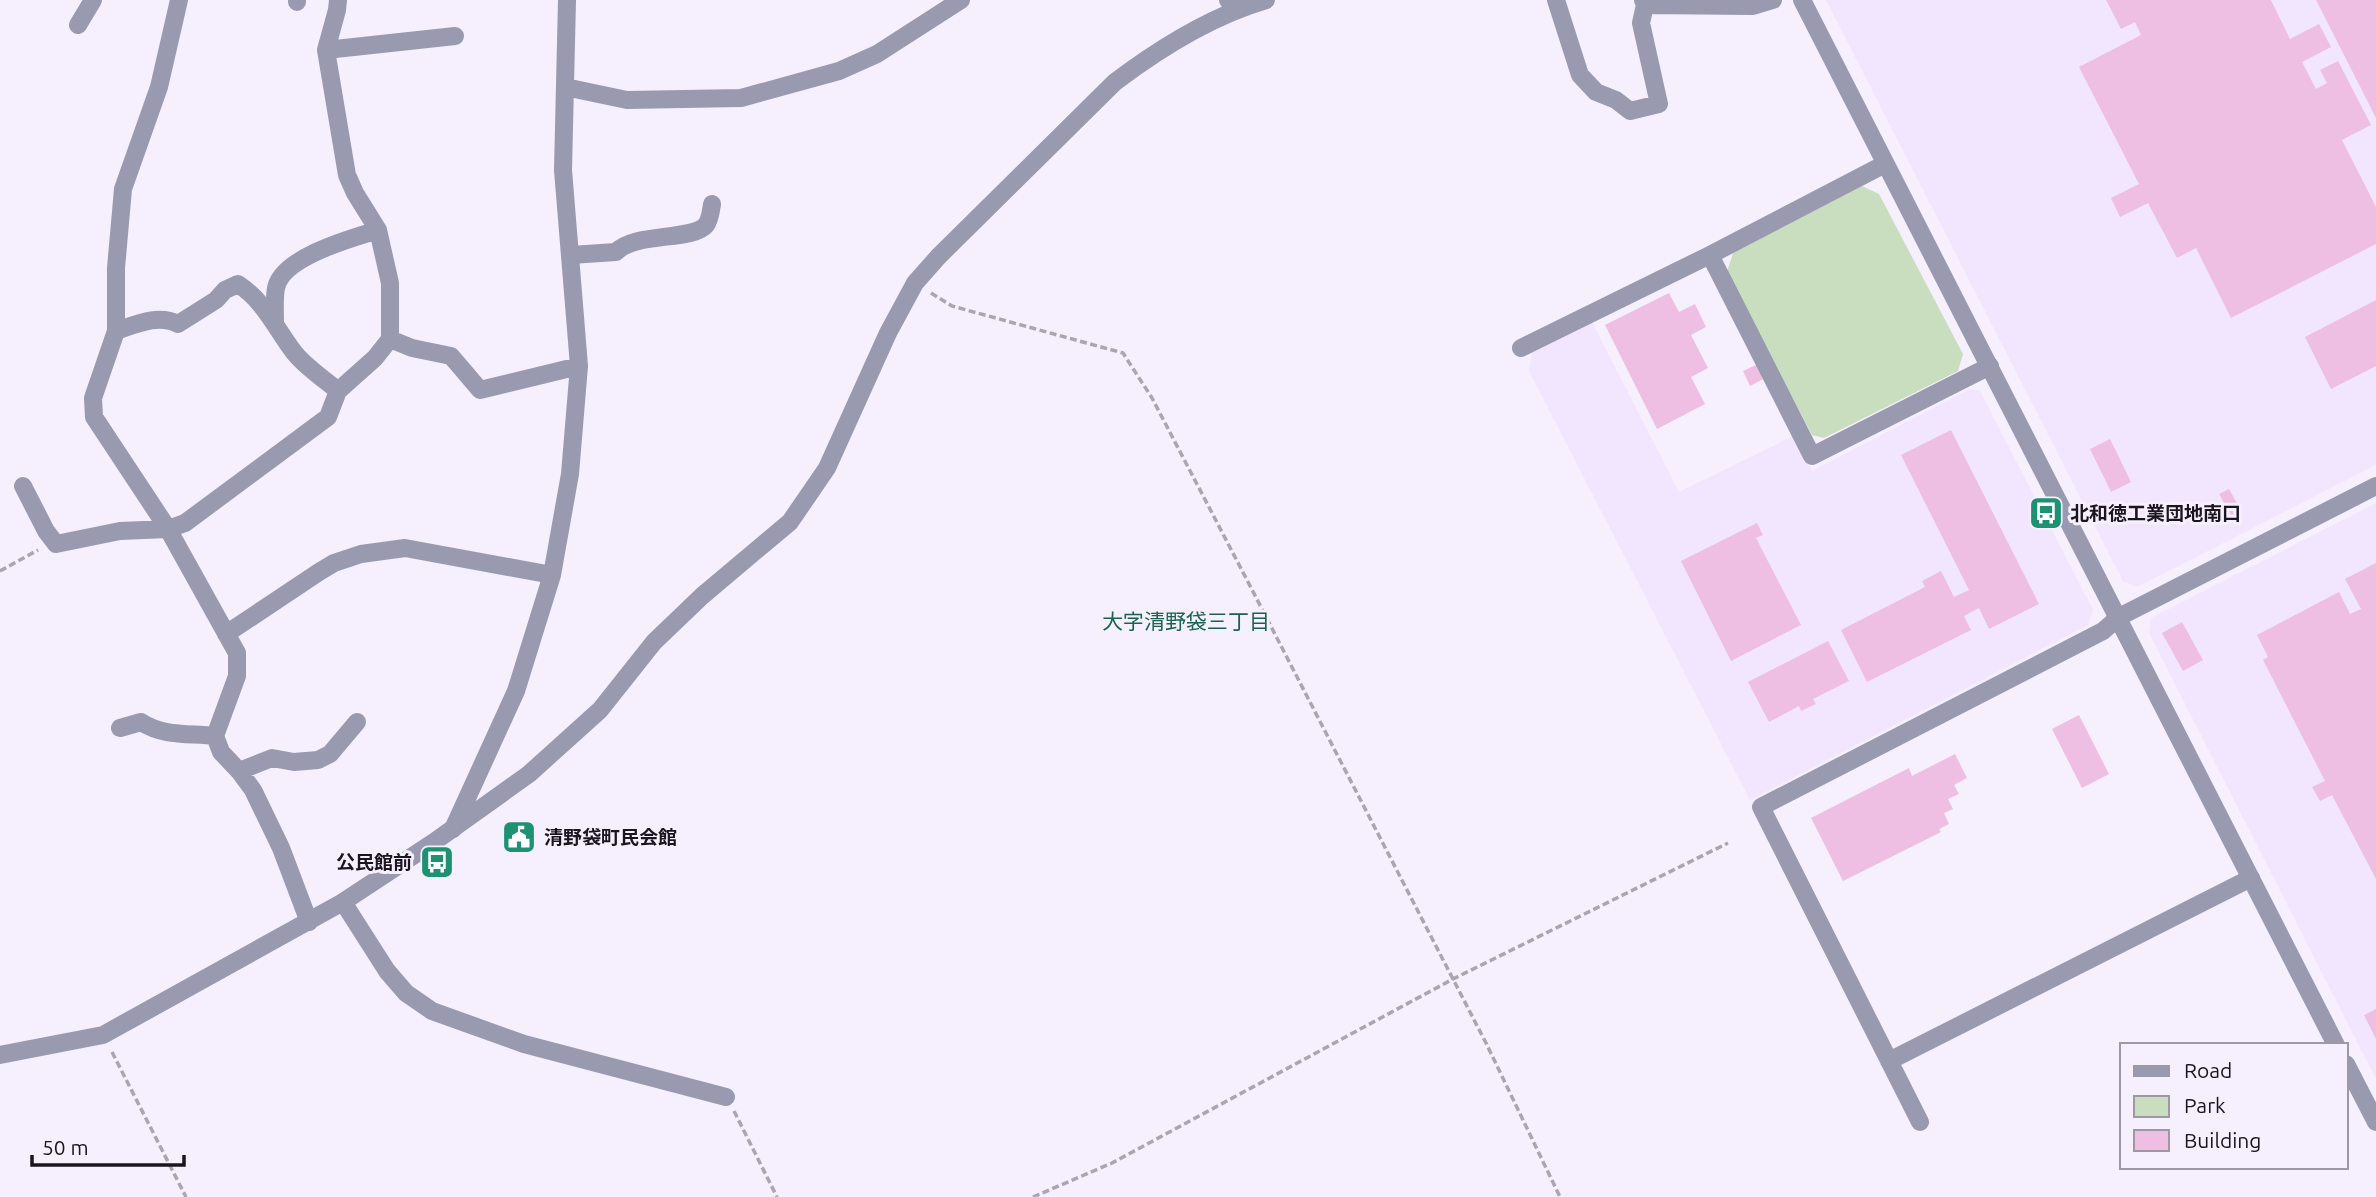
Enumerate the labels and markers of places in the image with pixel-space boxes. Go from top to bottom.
bus stop icon: 北和徳工業団地南口 [2027,494,2065,532]
place label: 北和徳工業団地南口 [2070,502,2241,524]
public building icon: 清野袋町民会館 [500,818,538,856]
place label: 清野袋町民会館 [544,826,677,848]
bus stop icon: 公民館前 [418,843,456,881]
place label: 公民館前 [336,851,412,873]

